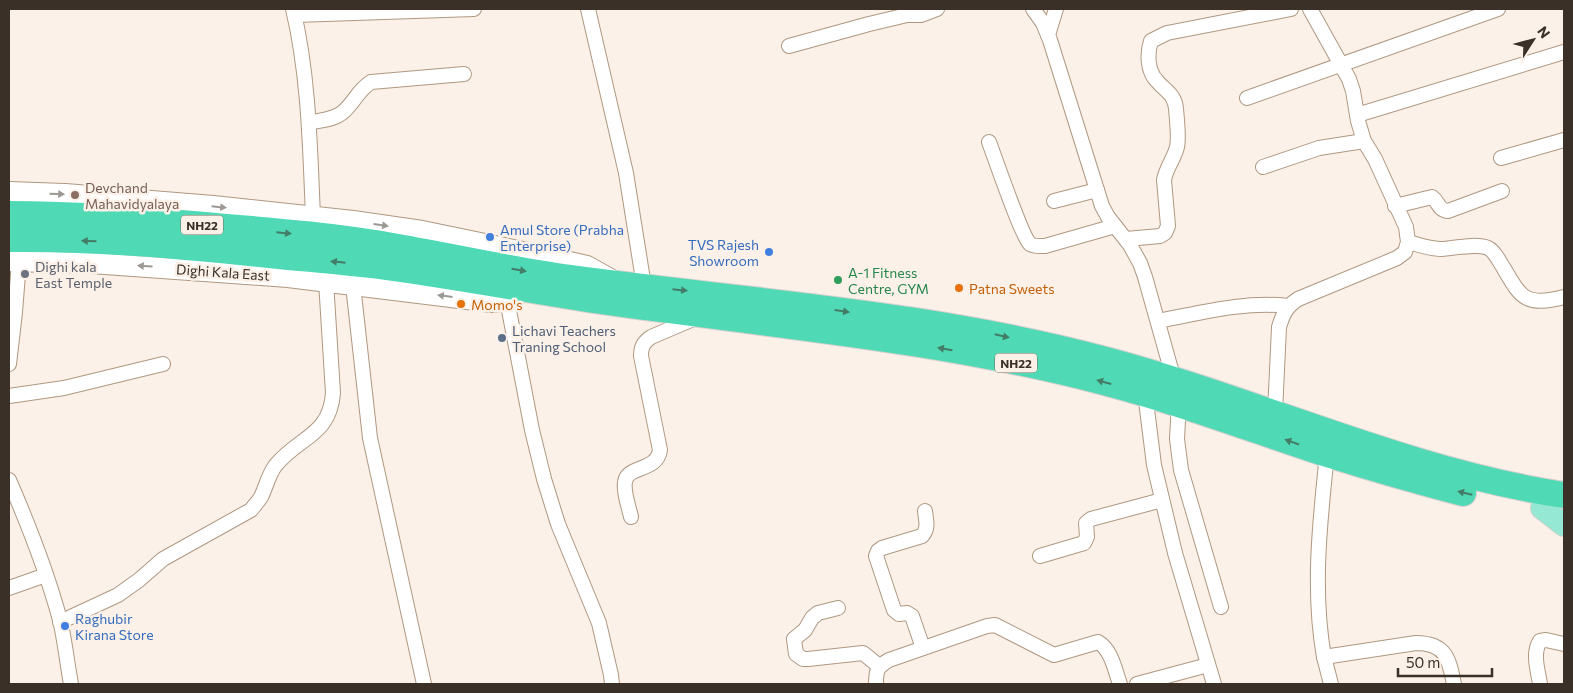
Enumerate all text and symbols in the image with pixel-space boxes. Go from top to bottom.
north arrow [1508,15,1558,65]
text: N [1534,23,1554,41]
place label: Devchand Mahavidyalaya [85,179,179,212]
marker: Devchand Mahavidyalaya [69,189,81,201]
one-way arrow [50,190,66,198]
one-way arrow [212,203,228,211]
road number: NH22 [181,216,223,234]
one-way arrow [373,221,389,229]
place label: Amul Store (Prabha Enterprise) [500,221,624,254]
one-way arrow [277,229,293,237]
marker: Amul Store (Prabha Enterprise) [484,231,496,243]
one-way arrow [81,236,97,244]
place label: TVS Rajesh Showroom [688,236,759,269]
marker: TVS Rajesh Showroom [763,246,775,258]
place label: Dighi kala East Temple [35,258,112,291]
one-way arrow [330,258,346,266]
street label: Dighi Kala East [176,260,271,284]
one-way arrow [136,261,152,269]
place label: A-1 Fitness Centre, GYM [848,264,929,297]
one-way arrow [512,266,528,274]
marker: Dighi kala East Temple [19,268,31,280]
marker: A-1 Fitness Centre, GYM [832,274,844,286]
place label: Patna Sweets [969,280,1055,297]
marker: Patna Sweets [953,282,965,294]
one-way arrow [673,286,689,294]
one-way arrow [437,292,453,300]
place label: Momo's [471,296,523,313]
marker: Momo's [455,298,467,310]
one-way arrow [834,308,850,316]
place label: Lichavi Teachers Traning School [512,322,616,355]
marker: Lichavi Teachers Traning School [496,332,508,344]
one-way arrow [995,332,1010,340]
one-way arrow [937,345,953,353]
road number: NH22 [995,353,1037,372]
one-way arrow [1097,378,1112,386]
one-way arrow [1285,438,1300,445]
one-way arrow [1457,489,1472,497]
place label: Raghubir Kirana Store [75,610,154,643]
marker: Raghubir Kirana Store [59,620,71,632]
scale bar [1398,646,1492,678]
text: 50 m [1406,653,1440,671]

